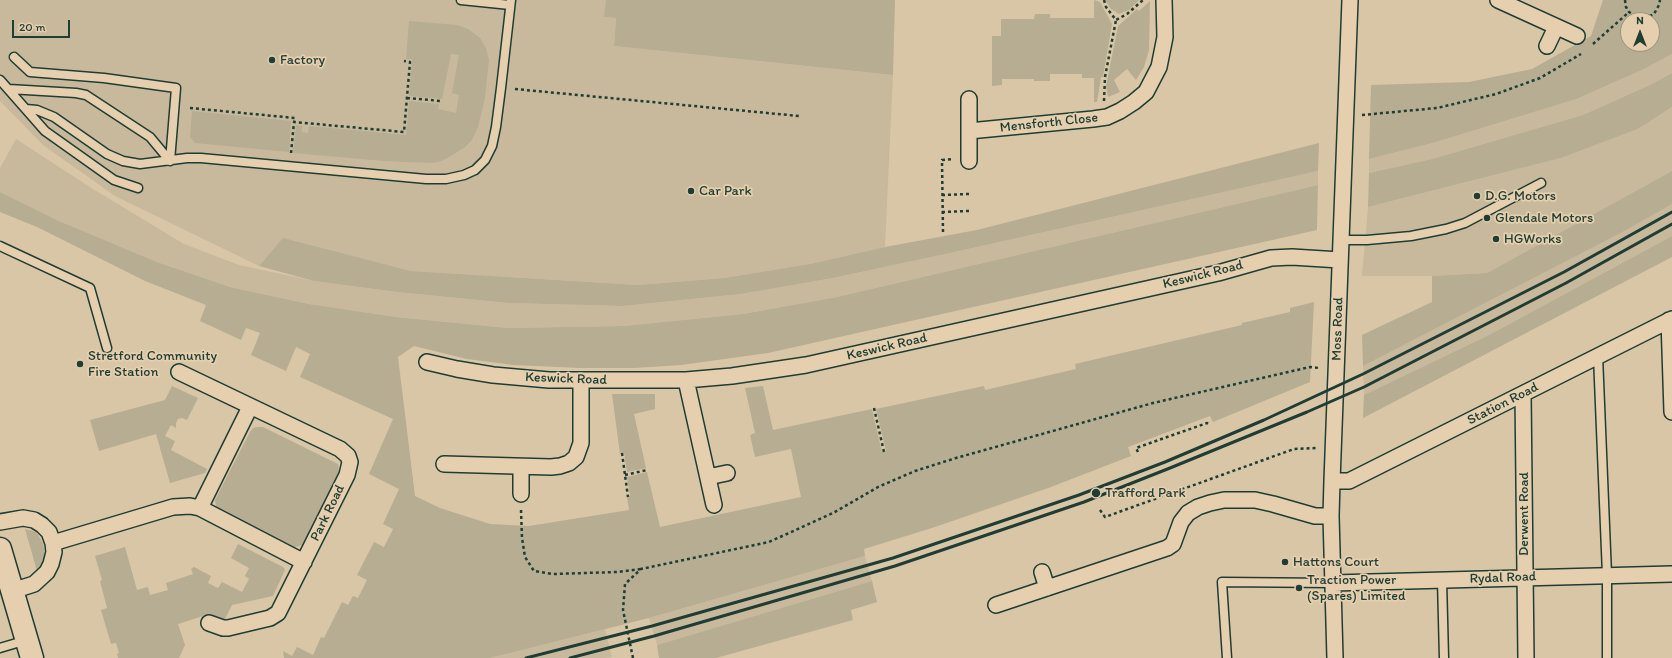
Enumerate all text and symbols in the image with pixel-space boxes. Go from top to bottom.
scale bar [14,12,72,38]
north arrow [1620,12,1660,52]
text: N [1636,14,1644,27]
text: 20 m [19,20,46,34]
place label: Factory [280,52,325,68]
marker: Factory [267,55,277,65]
street label: Mensforth Close [999,109,1099,137]
place label: Car Park [699,183,752,199]
marker: Car Park [686,186,696,196]
place label: D.G. Motors [1485,188,1556,204]
marker: D.G. Motors [1472,191,1482,201]
place label: Glendale Motors [1495,210,1593,226]
marker: Glendale Motors [1482,213,1492,223]
place label: HGWorks [1504,231,1561,247]
marker: HGWorks [1491,234,1501,244]
street label: Keswick Road [1161,257,1245,293]
street label: Moss Road [1328,297,1348,361]
street label: Keswick Road [845,330,929,364]
place label: Stretford Community Fire Station [88,348,217,380]
marker: Stretford Community Fire Station [75,359,85,369]
street label: Keswick Road [525,369,607,389]
street label: Station Road [1465,379,1541,429]
street label: Derwent Road [1516,472,1532,556]
street label: Park Road [307,482,349,544]
place label: Trafford Park [1105,485,1186,501]
marker: Trafford Park [1090,487,1102,499]
place label: Hattons Court [1293,554,1379,570]
marker: Hattons Court [1280,557,1290,567]
street label: Rydal Road [1469,568,1537,588]
place label: Traction Power (Spares) Limited [1307,572,1406,604]
marker: Traction Power (Spares) Limited [1294,583,1304,593]

